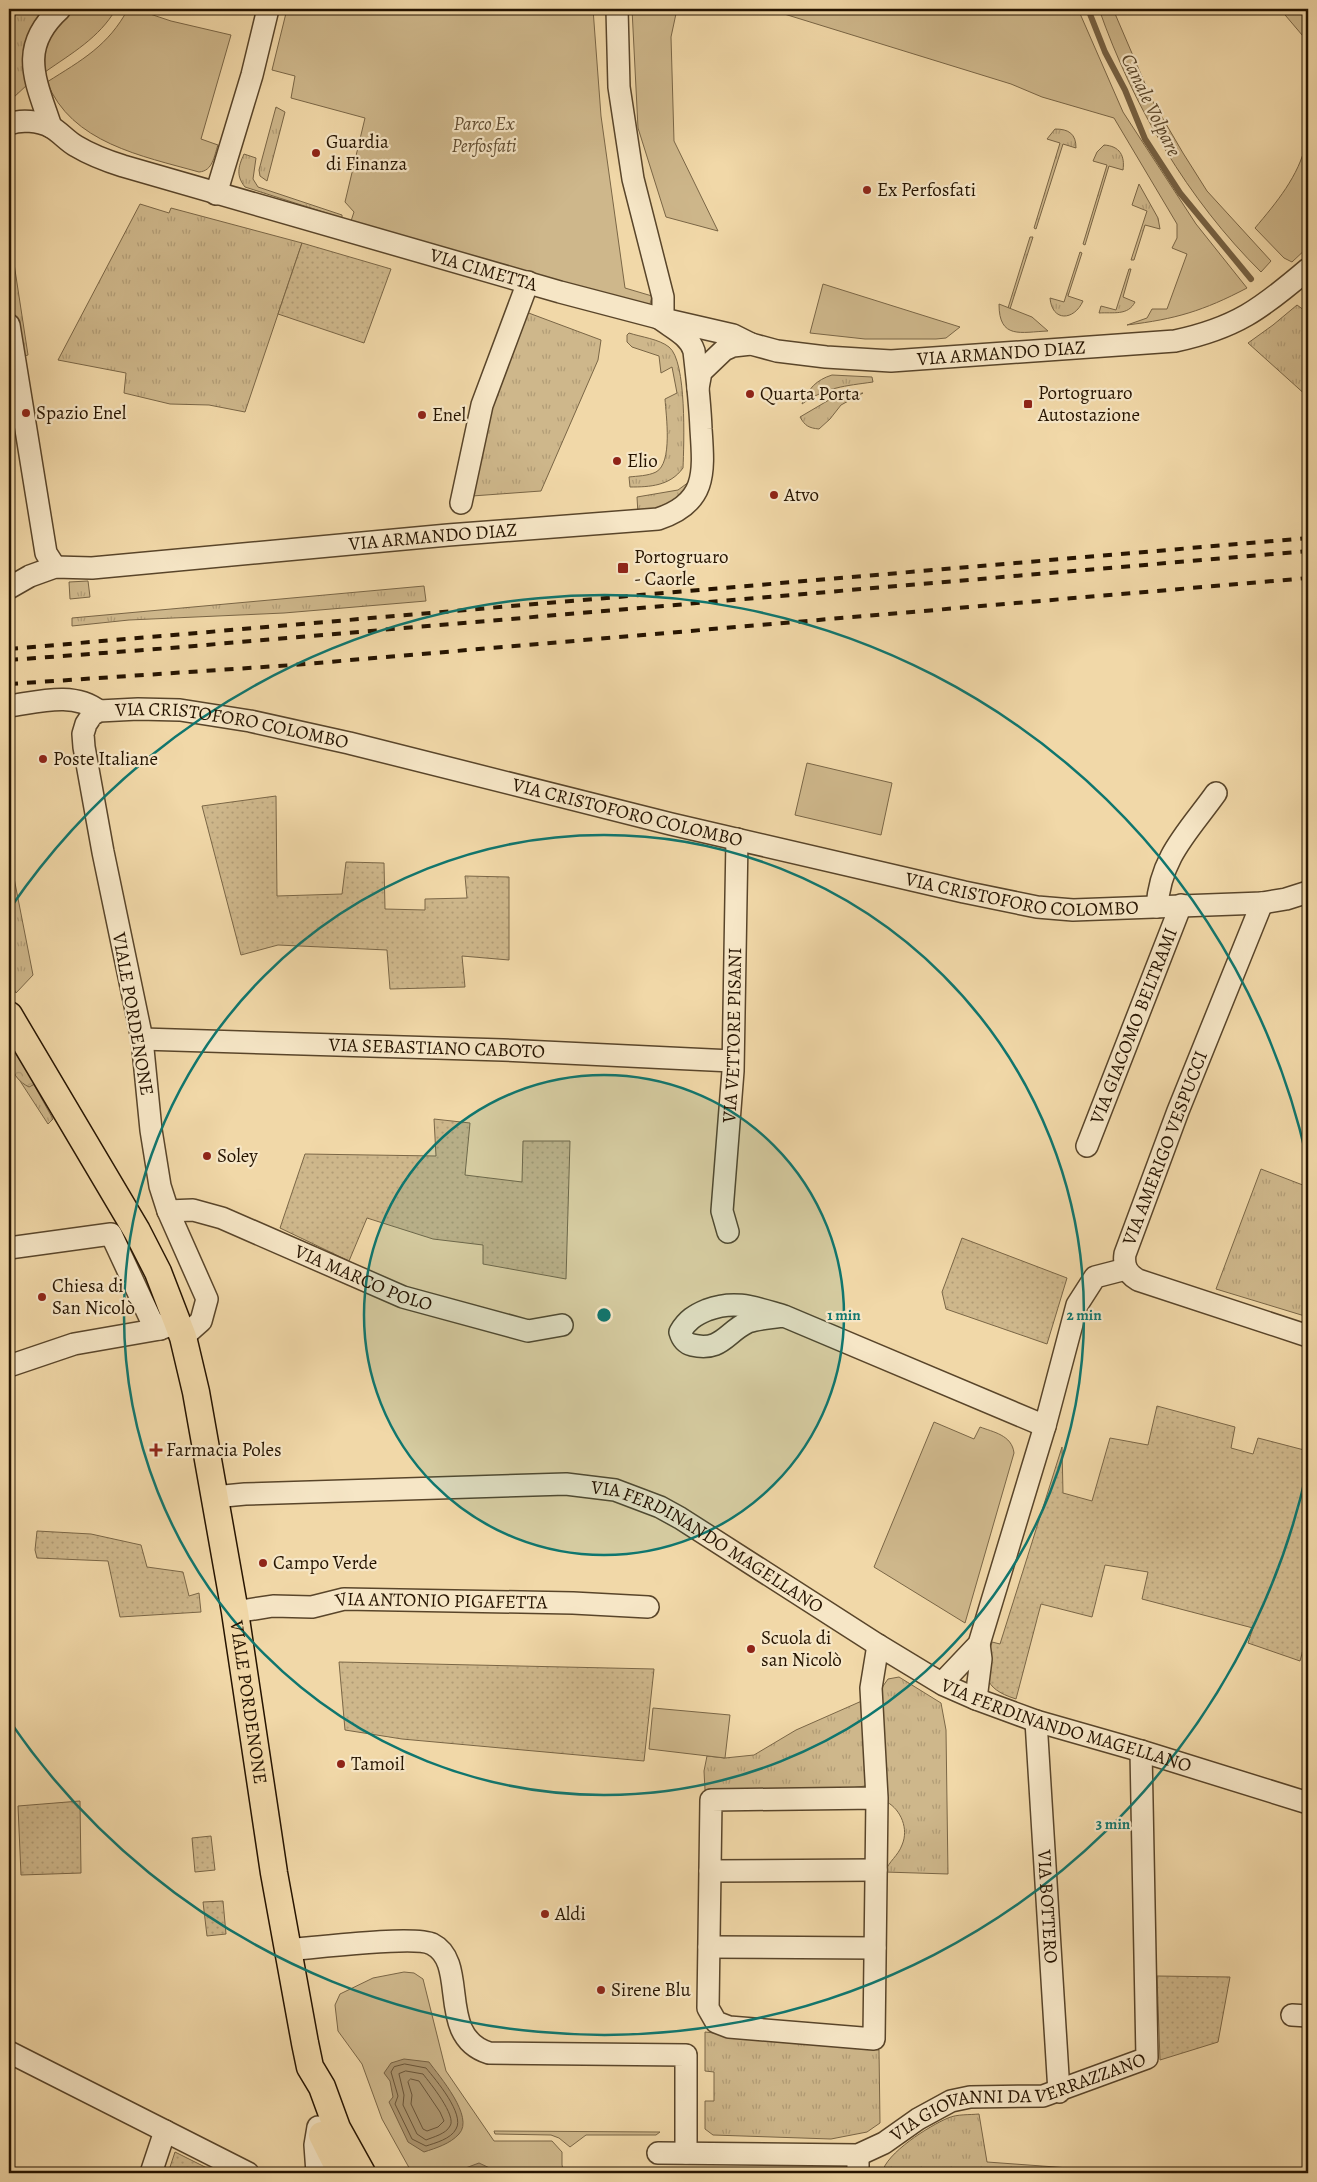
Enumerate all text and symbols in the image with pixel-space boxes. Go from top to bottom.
water label: Canale Volpare [1114,49,1188,161]
park label: Parco Ex Perfosfati [452,111,517,159]
place label: Guardia di Finanza [326,129,407,177]
marker: Guardia di Finanza [310,147,322,159]
place label: Ex Perfosfati [877,177,976,203]
marker: Ex Perfosfati [861,184,873,196]
street label: VIA CIMETTA [426,242,541,298]
street label: VIA ARMANDO DIAZ [915,334,1086,372]
place label: Portogruaro Autostazione [1037,380,1140,428]
place label: Quarta Porta [760,381,860,407]
marker: Quarta Porta [744,388,756,400]
marker: Portogruaro Autostazione [1022,398,1034,410]
place label: Spazio Enel [36,400,127,426]
place label: Enel [432,402,467,428]
marker: Spazio Enel [20,407,32,419]
marker: Enel [416,409,428,421]
place label: Elio [627,448,658,474]
marker: Elio [611,455,623,467]
place label: Atvo [783,482,819,508]
marker: Atvo [768,489,780,501]
street label: VIA ARMANDO DIAZ [346,517,518,557]
place label: Portogruaro - Caorle [634,544,729,592]
marker: Portogruaro - Caorle [616,561,630,575]
street label: VIA CRISTOFORO COLOMBO [114,696,351,755]
place label: Poste Italiane [53,746,158,772]
marker: Poste Italiane [37,753,49,765]
street label: VIA CRISTOFORO COLOMBO [509,771,745,853]
street label: VIA CRISTOFORO COLOMBO [902,866,1139,923]
street label: VIA GIACOMO BELTRAMI [1084,924,1184,1129]
street label: VIALE PORDENONE [106,929,160,1098]
street label: VIA VETTORE PISANI [716,947,748,1125]
street label: VIA SEBASTIANO CABOTO [327,1032,546,1065]
street label: VIA AMERIGO VESPUCCI [1116,1047,1214,1250]
place label: Soley [217,1143,258,1169]
marker: Soley [201,1150,213,1162]
street label: VIA MARCO POLO [290,1238,435,1317]
place label: Chiesa di San Nicolò [52,1273,135,1321]
marker: Chiesa di San Nicolò [36,1291,48,1303]
text: 1 min [827,1305,861,1325]
text: 2 min [1066,1305,1102,1325]
centre of rings [595,1306,613,1324]
place label: Farmacia Poles [166,1437,282,1463]
marker: Farmacia Poles [150,1444,162,1456]
street label: VIA FERDINANDO MAGELLANO [589,1474,828,1620]
place label: Campo Verde [273,1550,377,1576]
marker: Campo Verde [257,1557,269,1569]
street label: VIA ANTONIO PIGAFETTA [332,1586,549,1616]
street label: VIALE PORDENONE [223,1618,274,1786]
place label: Scuola di san Nicolò [761,1625,842,1673]
marker: Scuola di san Nicolò [745,1643,757,1655]
street label: VIA FERDINANDO MAGELLANO [936,1672,1195,1779]
place label: Tamoil [351,1751,405,1777]
marker: Tamoil [335,1758,347,1770]
text: 3 min [1096,1814,1131,1834]
street label: VIA BOTTERO [1031,1848,1064,1964]
place label: Aldi [554,1901,586,1927]
marker: Aldi [539,1908,551,1920]
place label: Sirene Blu [611,1977,692,2003]
marker: Sirene Blu [595,1984,607,1996]
street label: VIA GIOVANNI DA VERRAZZANO [884,2046,1150,2148]

